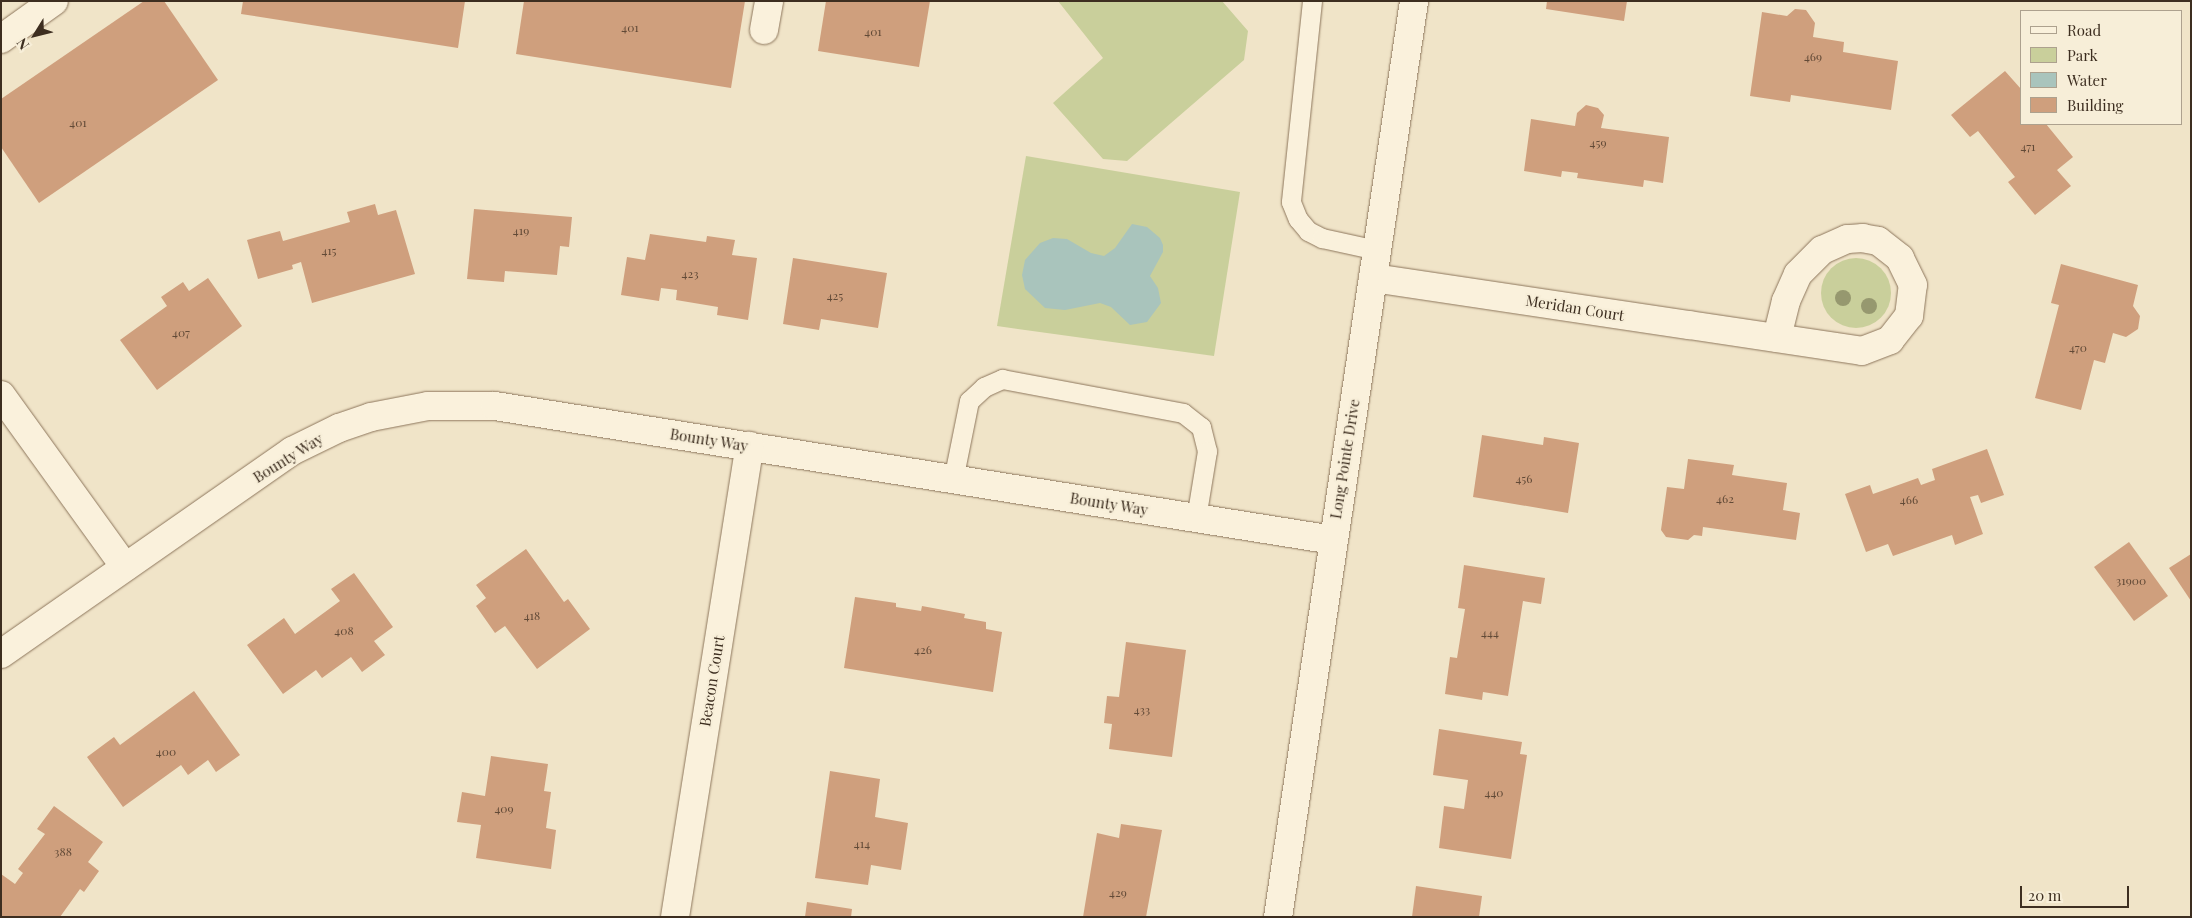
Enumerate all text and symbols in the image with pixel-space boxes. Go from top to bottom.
north arrow [10,10,60,60]
legend [2020,10,2182,125]
text: Road [2067,20,2101,40]
house number: 401 [621,21,639,35]
house number: 401 [864,25,882,39]
text: N [12,34,33,54]
text: Park [2067,45,2098,65]
house number: 469 [1804,50,1822,64]
text: Water [2067,70,2107,90]
text: Building [2067,95,2123,115]
house number: 401 [69,116,87,130]
house number: 459 [1589,136,1607,150]
house number: 471 [2020,140,2036,154]
house number: 419 [513,224,529,238]
house number: 415 [321,244,337,258]
house number: 423 [681,267,699,281]
house number: 425 [827,289,843,303]
street label: Meridan Court [1524,291,1626,325]
house number: 407 [172,326,190,340]
house number: 470 [2069,341,2087,355]
street label: Long Pointe Drive [1327,398,1363,520]
street label: Bounty Way [668,425,750,455]
street label: Bounty Way [249,429,327,487]
house number: 456 [1515,472,1533,486]
street label: Bounty Way [1068,489,1150,519]
house number: 462 [1716,492,1734,506]
house number: 466 [1900,493,1918,507]
house number: 31900 [2116,574,2146,588]
house number: 418 [524,609,540,623]
house number: 408 [334,624,354,638]
house number: 444 [1481,626,1499,640]
street label: Beacon Court [696,634,728,728]
house number: 426 [914,643,932,657]
house number: 433 [1134,703,1150,717]
house number: 400 [156,745,176,759]
house number: 440 [1484,786,1504,800]
house number: 409 [494,802,514,816]
house number: 414 [854,837,870,851]
house number: 388 [54,845,72,859]
scale bar [2022,876,2131,908]
text: 20 m [2028,885,2061,905]
house number: 429 [1109,886,1127,900]

